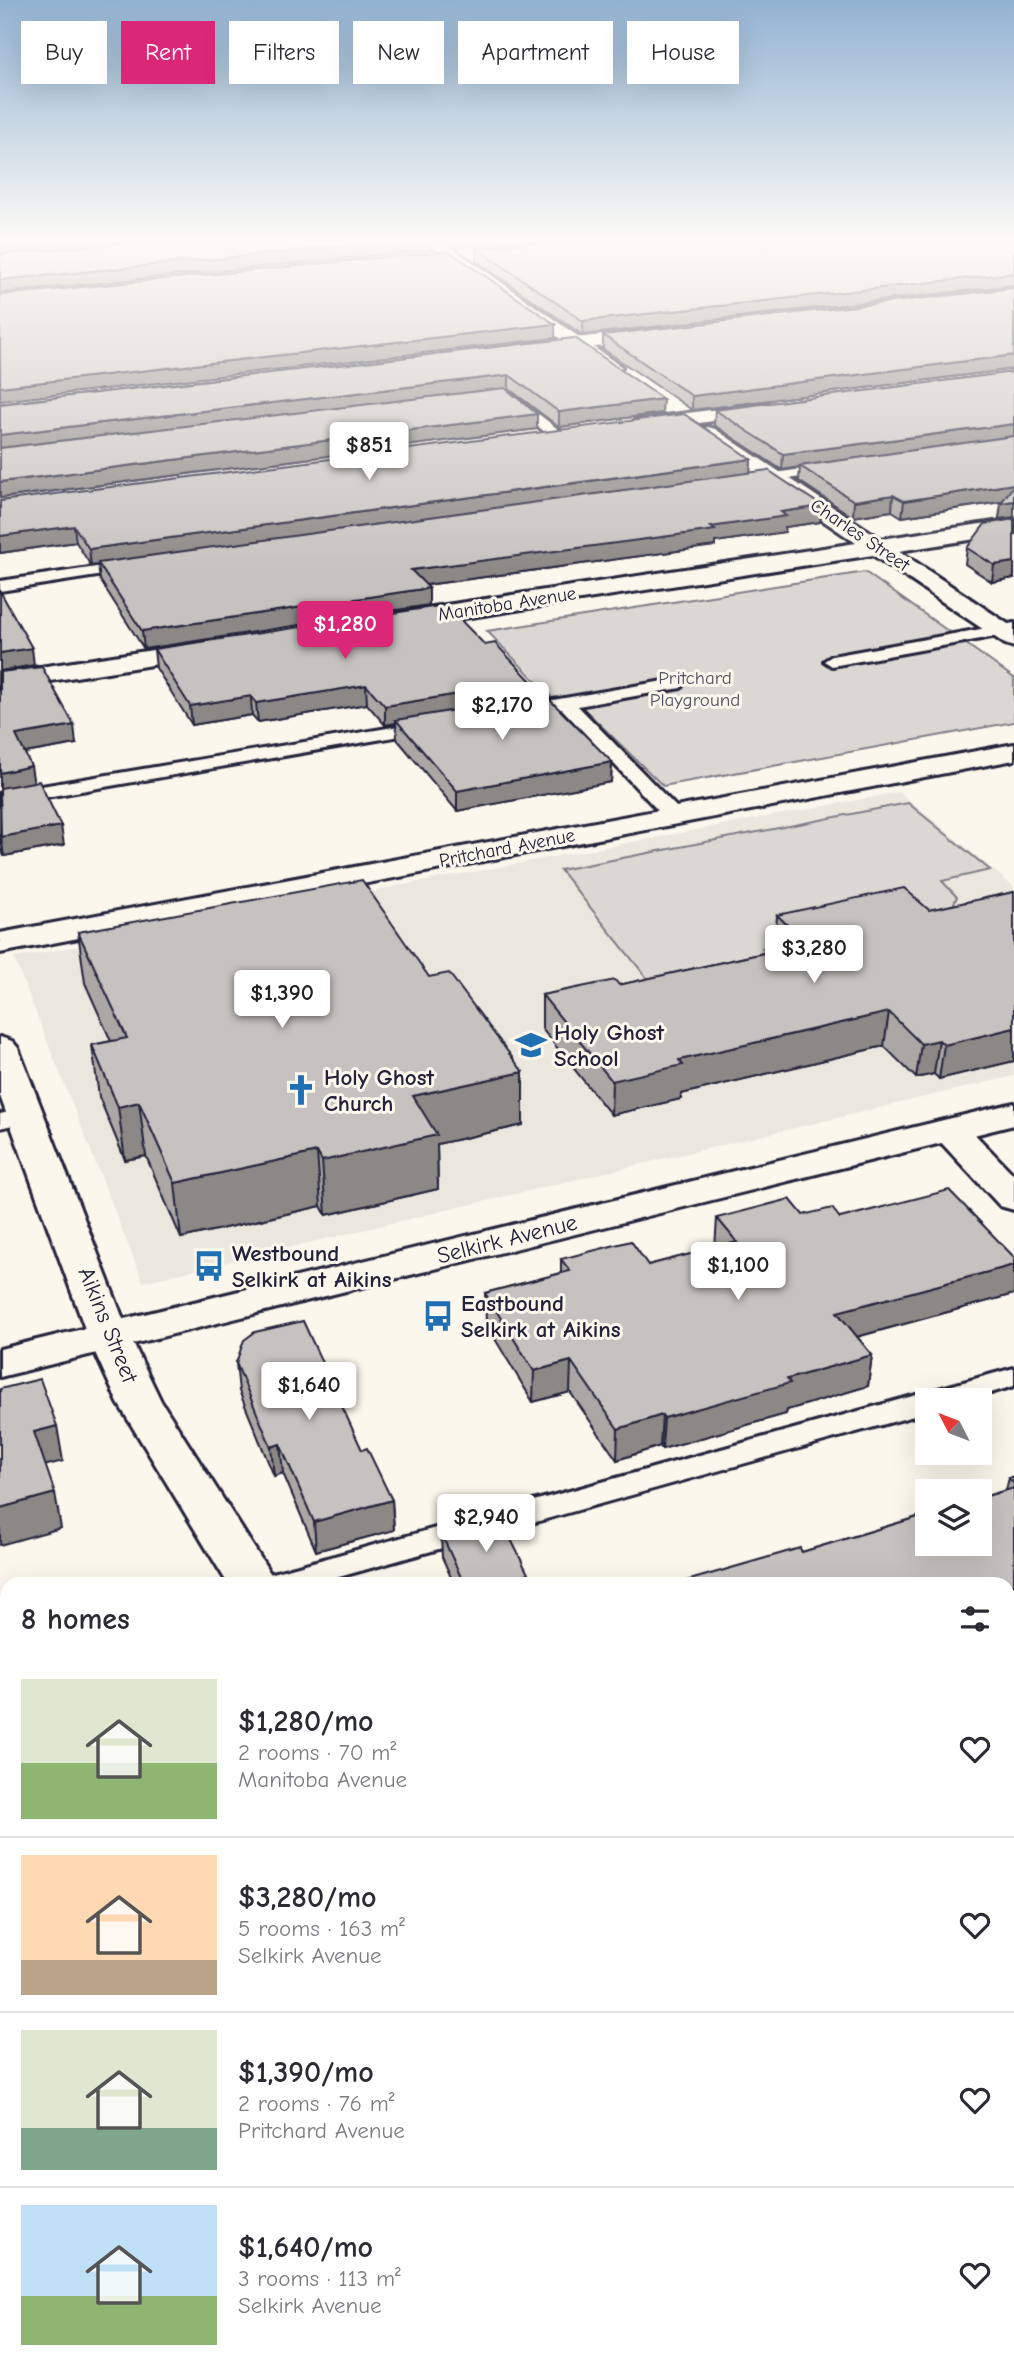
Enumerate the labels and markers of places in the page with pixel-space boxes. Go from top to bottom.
pin: $851 [328,422,410,482]
pin: $1,280 [288,602,402,661]
pin: $2,170 [445,682,559,742]
pin: $3,280 [757,926,871,985]
pin: $1,390 [225,970,339,1030]
place label: Holy Ghost School [554,1019,665,1072]
school or university icon: Holy Ghost School [514,1028,548,1062]
place label: Holy Ghost Church [324,1064,435,1117]
church icon: Holy Ghost Church [284,1073,318,1107]
place label: Westbound Selkirk at Aikins [232,1240,392,1293]
pin: $1,100 [681,1242,795,1302]
bus stop icon: Westbound Selkirk at Aikins [192,1249,226,1283]
place label: Eastbound Selkirk at Aikins [461,1290,621,1343]
bus stop icon: Eastbound Selkirk at Aikins [421,1299,455,1333]
pin: $1,640 [252,1362,366,1422]
pin: $2,940 [429,1494,543,1554]

